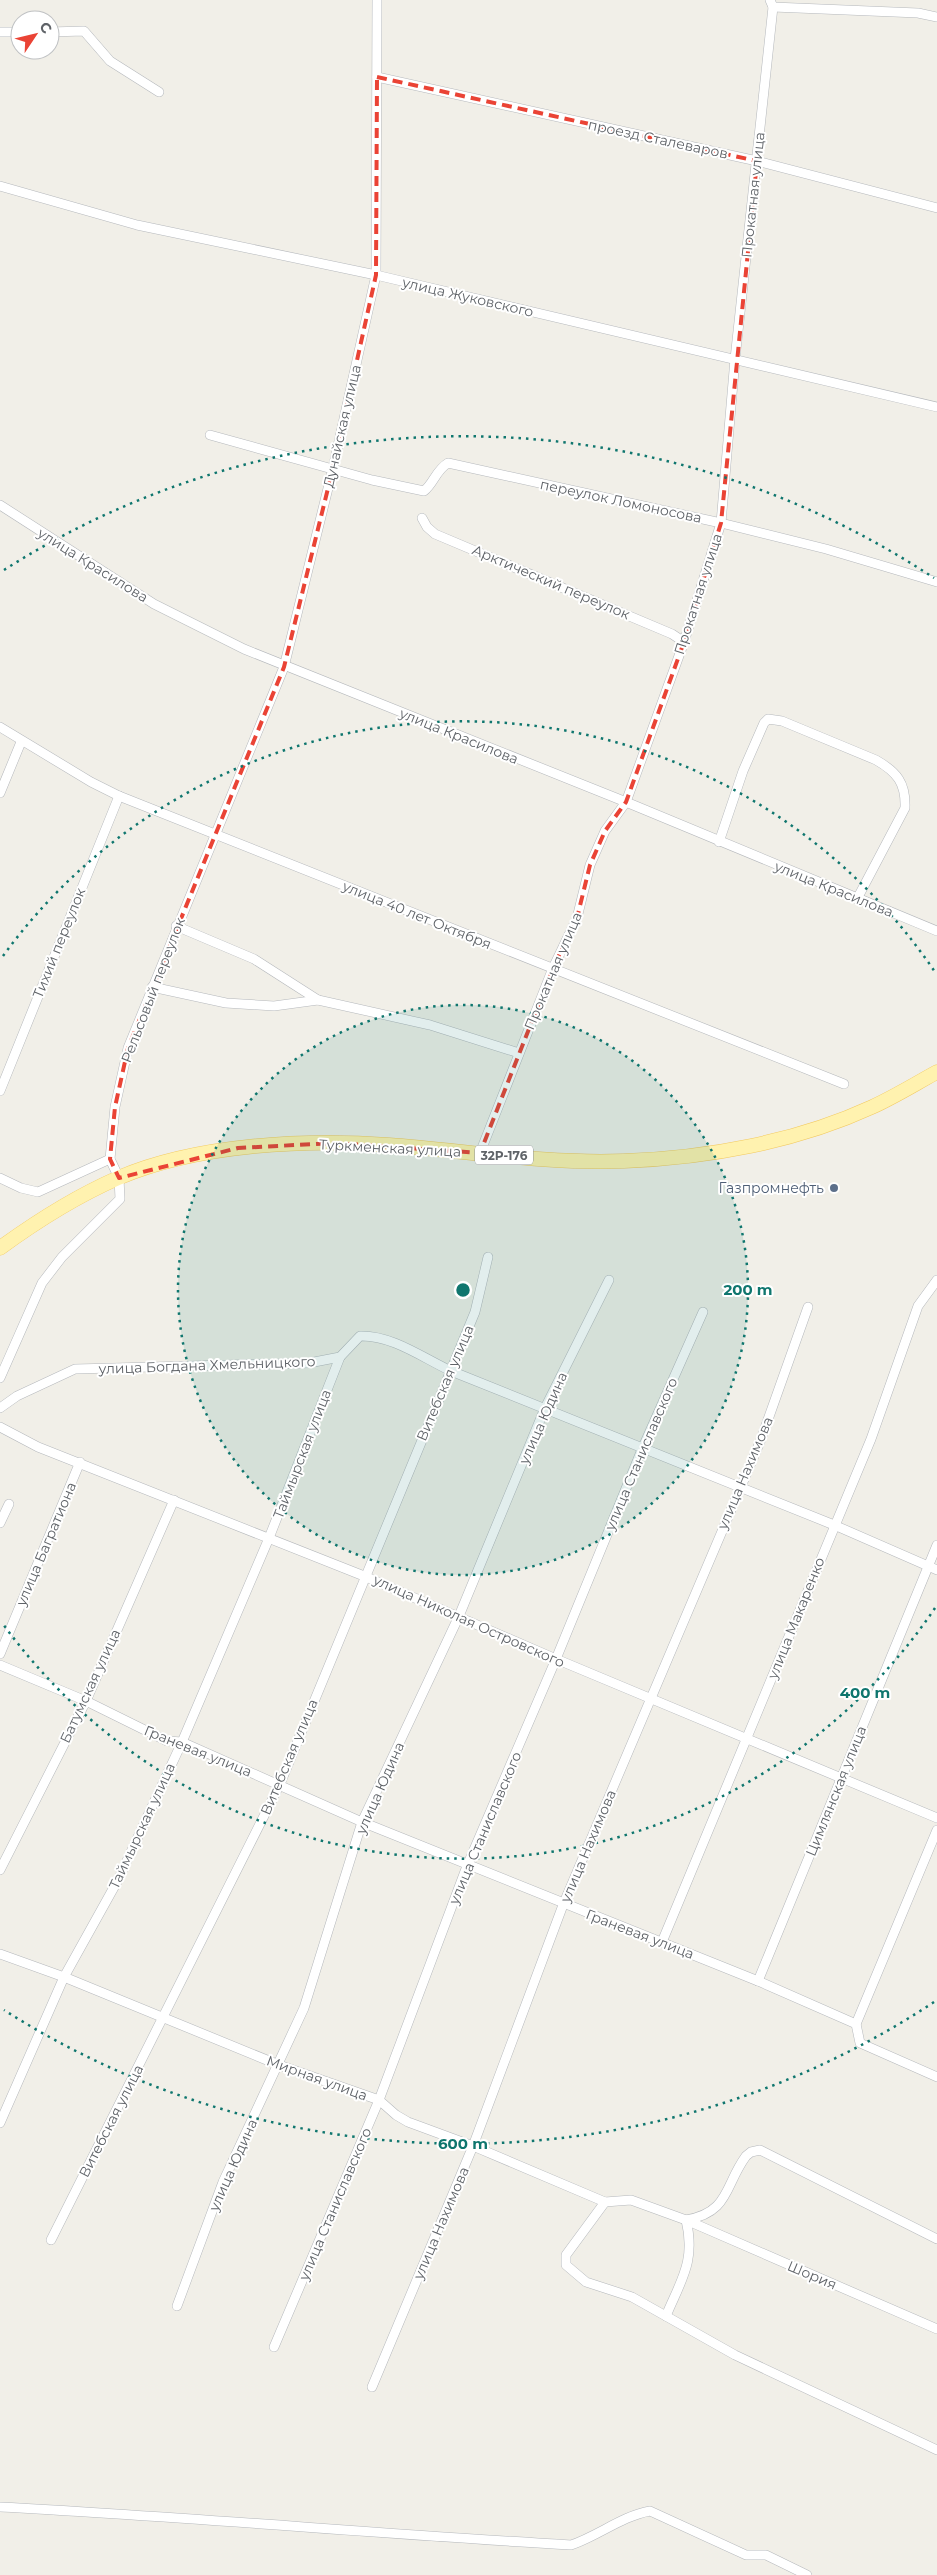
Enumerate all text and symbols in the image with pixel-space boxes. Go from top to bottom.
north arrow [10,10,60,60]
text: С [35,18,56,37]
street label: проезд Сталеваров [586,115,730,163]
street label: Прокатная улица [737,131,769,259]
street label: улица Жуковского [400,273,535,321]
street label: Дунайская улица [319,363,365,489]
street label: переулок Ломоносова [539,475,703,527]
street label: улица Красилова [34,523,152,606]
street label: Прокатная улица [670,531,726,657]
street label: Арктический переулок [469,541,633,623]
street label: улица Красилова [396,704,521,768]
street label: улица Красилова [771,857,896,921]
street label: улица 40 лет Октября [339,877,494,953]
street label: Тихий переулок [29,885,89,1001]
street label: Прокатная улица [520,909,586,1033]
street label: Рельсовый переулок [117,915,189,1065]
street label: Туркменская улица [318,1135,462,1161]
road number: 32Р-176 [475,1146,533,1164]
place label: Газпромнефть [718,1179,824,1197]
marker: Газпромнефть [828,1182,840,1194]
text: 200 m [723,1280,773,1299]
centre of rings [454,1281,472,1299]
street label: Витебская улица [412,1322,478,1444]
street label: улица Богдана Хмельницкого [97,1352,316,1378]
street label: улица Юдина [514,1369,571,1468]
street label: улица Станиславского [600,1375,681,1534]
street label: Таймырская улица [269,1387,335,1521]
street label: улица Нахимова [713,1414,777,1533]
street label: улица Багратиона [11,1479,80,1610]
street label: улица Макаренко [763,1554,829,1682]
street label: улица Николая Островского [370,1570,568,1671]
street label: Батумская улица [56,1626,124,1746]
text: 400 m [840,1683,890,1702]
street label: Витебская улица [256,1696,322,1818]
street label: Граневая улица [141,1721,255,1781]
street label: Цимлянская улица [802,1723,870,1859]
street label: улица Юдина [351,1739,408,1838]
street label: улица Станиславского [444,1749,525,1908]
street label: Таймырская улица [105,1760,179,1892]
street label: улица Нахимова [556,1787,620,1906]
street label: Граневая улица [583,1905,697,1963]
street label: Мирная улица [264,2051,370,2105]
street label: Витебская улица [75,2062,147,2180]
street label: улица Юдина [204,2116,261,2215]
street label: улица Станиславского [294,2125,375,2284]
text: 600 m [438,2134,488,2153]
street label: улица Нахимова [409,2164,473,2283]
street label: Шория [785,2257,839,2293]

